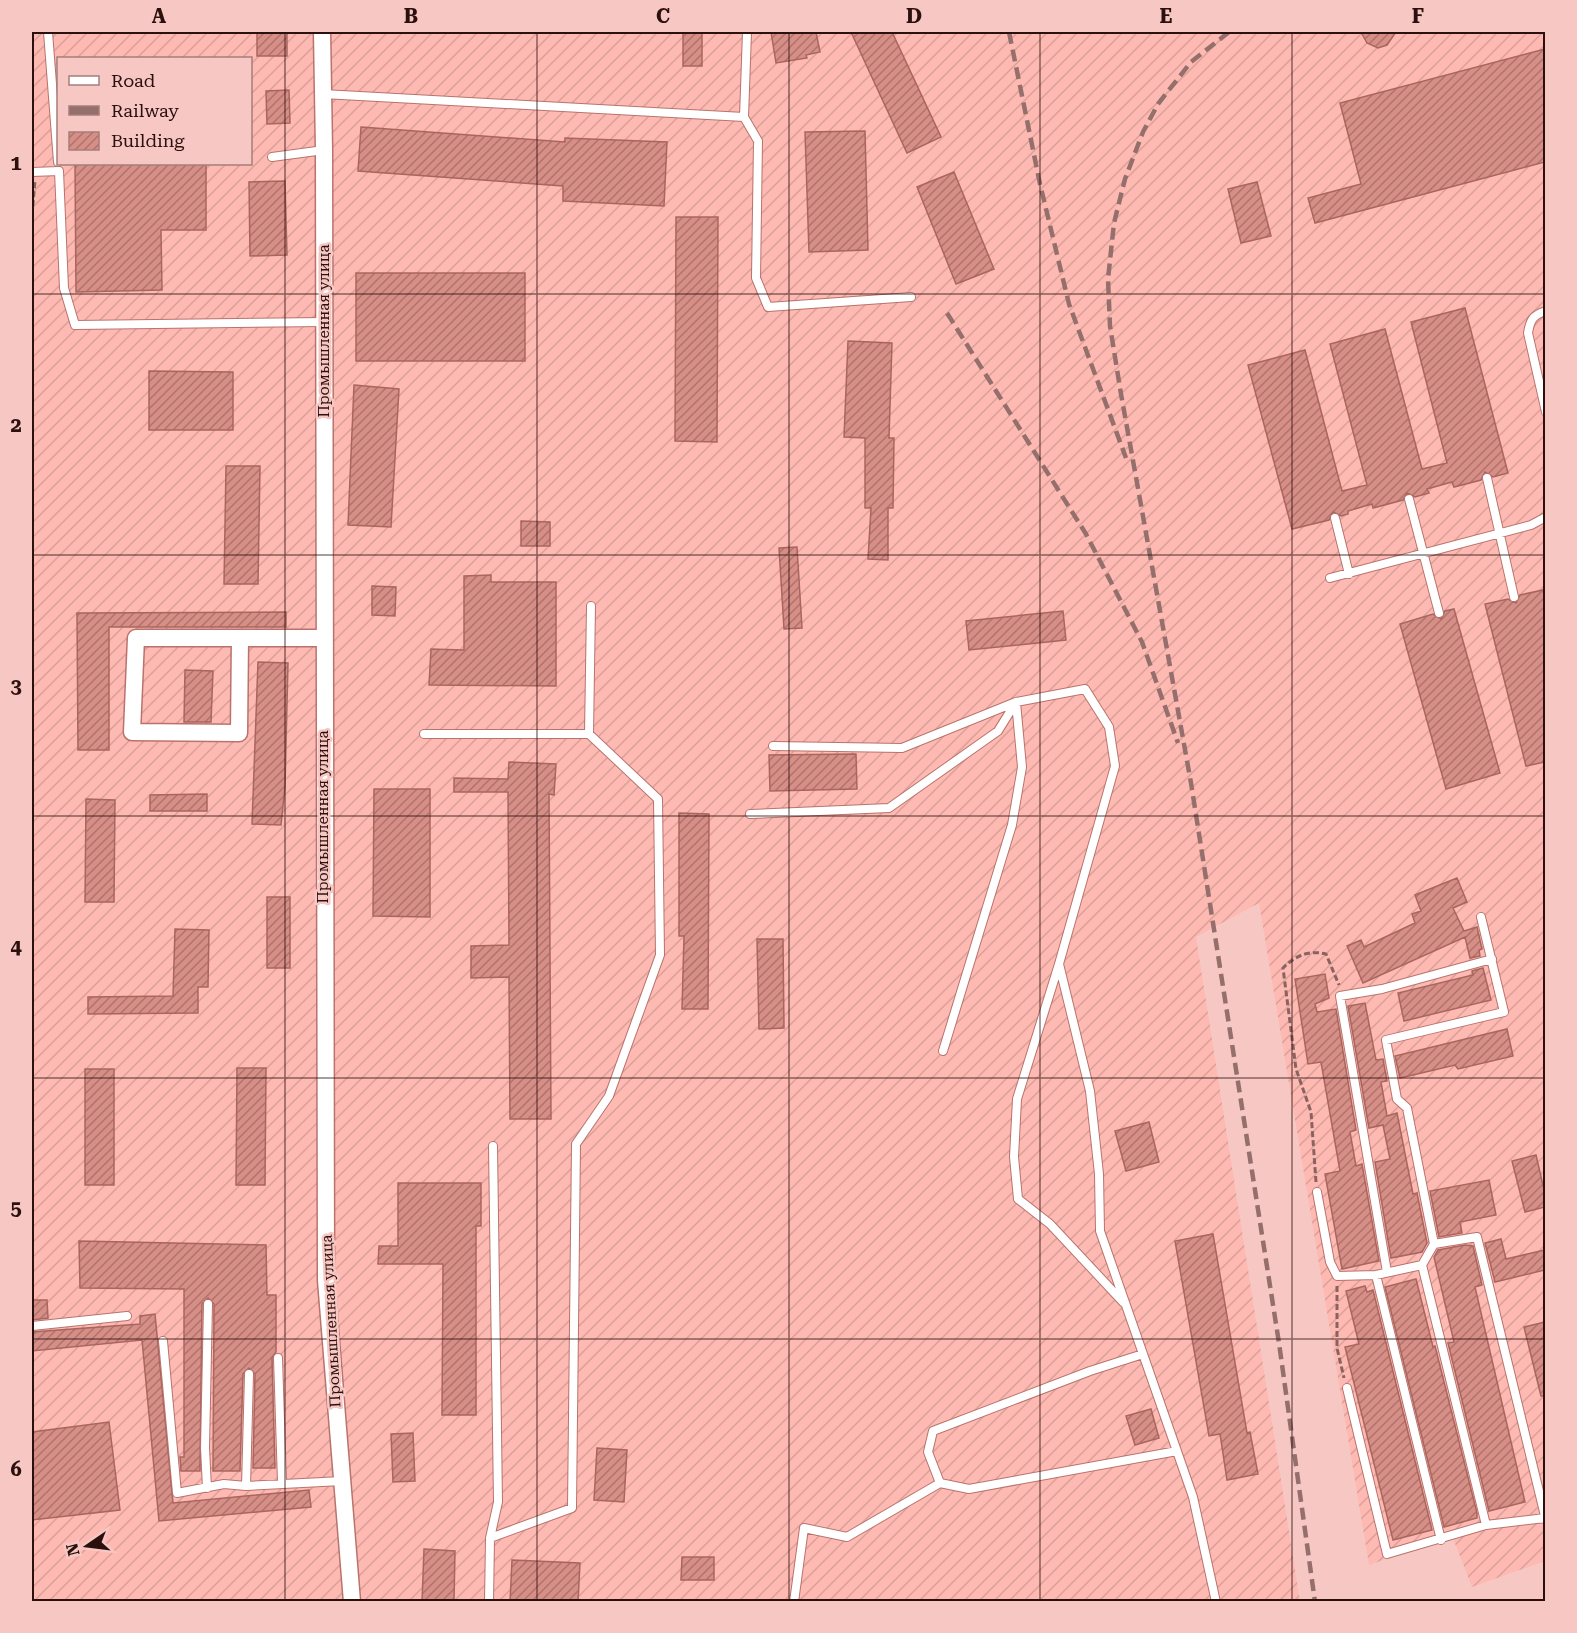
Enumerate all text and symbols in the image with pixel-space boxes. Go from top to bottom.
text: A [152,4,167,28]
text: B [404,4,418,28]
text: C [656,4,670,28]
text: D [906,4,922,28]
text: E [1160,4,1173,28]
text: F [1412,4,1424,28]
legend [57,57,252,165]
text: Road [111,70,156,91]
text: Railway [111,100,179,121]
text: Building [111,130,185,151]
text: 1 [10,151,22,175]
street label: Промышленная улица [315,244,333,418]
text: 2 [10,413,22,437]
text: 3 [10,674,22,698]
street label: Промышленная улица [314,730,332,904]
text: 4 [10,935,22,959]
text: 5 [10,1196,22,1220]
street label: Промышленная улица [317,1234,345,1408]
text: 6 [10,1457,22,1481]
north arrow [57,1516,117,1576]
text: N [62,1541,84,1558]

